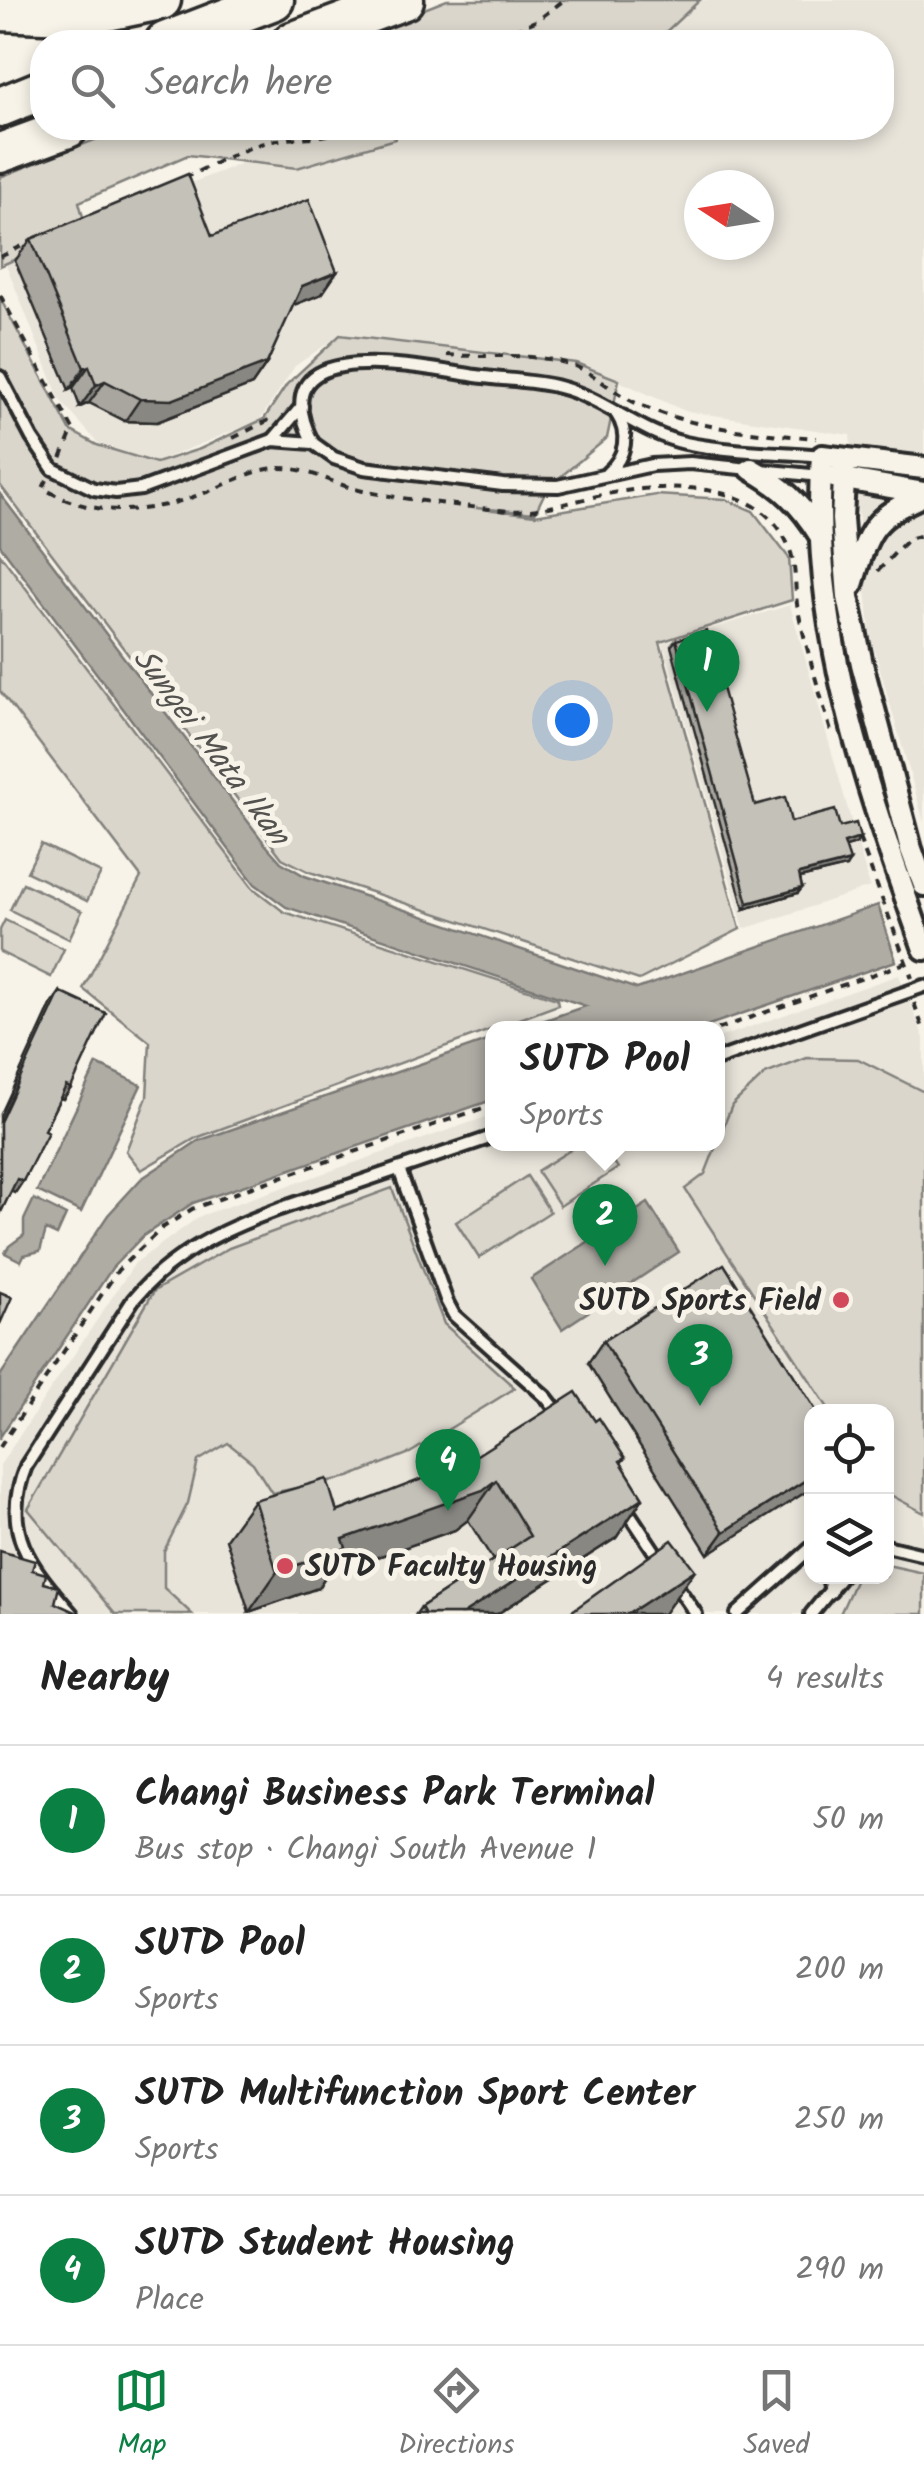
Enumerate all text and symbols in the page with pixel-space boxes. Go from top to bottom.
search box [30,30,894,140]
text: Search here [145,55,332,115]
icon: search [65,58,120,113]
north arrow [684,170,774,260]
pin: 1 [674,630,740,712]
water label: Sungei Mata Ikan [118,638,303,860]
your location [547,695,598,746]
popup [485,1021,725,1151]
text: SUTD Pool [520,1031,690,1091]
text: Sports [520,1091,603,1142]
pin: 2 [572,1184,638,1266]
place label: SUTD Sports Field [580,1278,822,1326]
marker: SUTD Sports Field [830,1289,852,1311]
pin: 3 [668,1324,732,1406]
map controls [804,1404,894,1584]
button: locate [804,1404,894,1494]
pin: 4 [416,1428,480,1511]
button: layers [804,1494,894,1584]
place label: SUTD Faculty Housing [305,1544,597,1592]
marker: SUTD Faculty Housing [274,1555,296,1577]
text: Nearby [40,1646,169,1713]
text: 4 results [766,1654,884,1705]
text: Changi Business Park Terminal [135,1765,654,1825]
text: 1 [68,1795,77,1846]
text: 50 m [813,1795,884,1846]
text: Bus stop · Changi South Avenue 1 [135,1825,597,1876]
text: SUTD Pool [135,1915,305,1975]
text: 2 [63,1945,82,1996]
text: 200 m [795,1945,884,1996]
text: Sports [135,1975,218,2026]
text: SUTD Multifunction Sport Center [135,2065,695,2125]
text: 3 [64,2095,81,2146]
text: 250 m [794,2095,884,2146]
text: Sports [135,2125,218,2176]
text: SUTD Student Housing [135,2215,515,2275]
text: 4 [64,2245,81,2296]
text: 290 m [795,2245,884,2296]
text: Place [135,2275,204,2326]
tab: Map [114,2363,169,2468]
tab: Directions [398,2363,514,2468]
tab: Saved [743,2363,810,2468]

